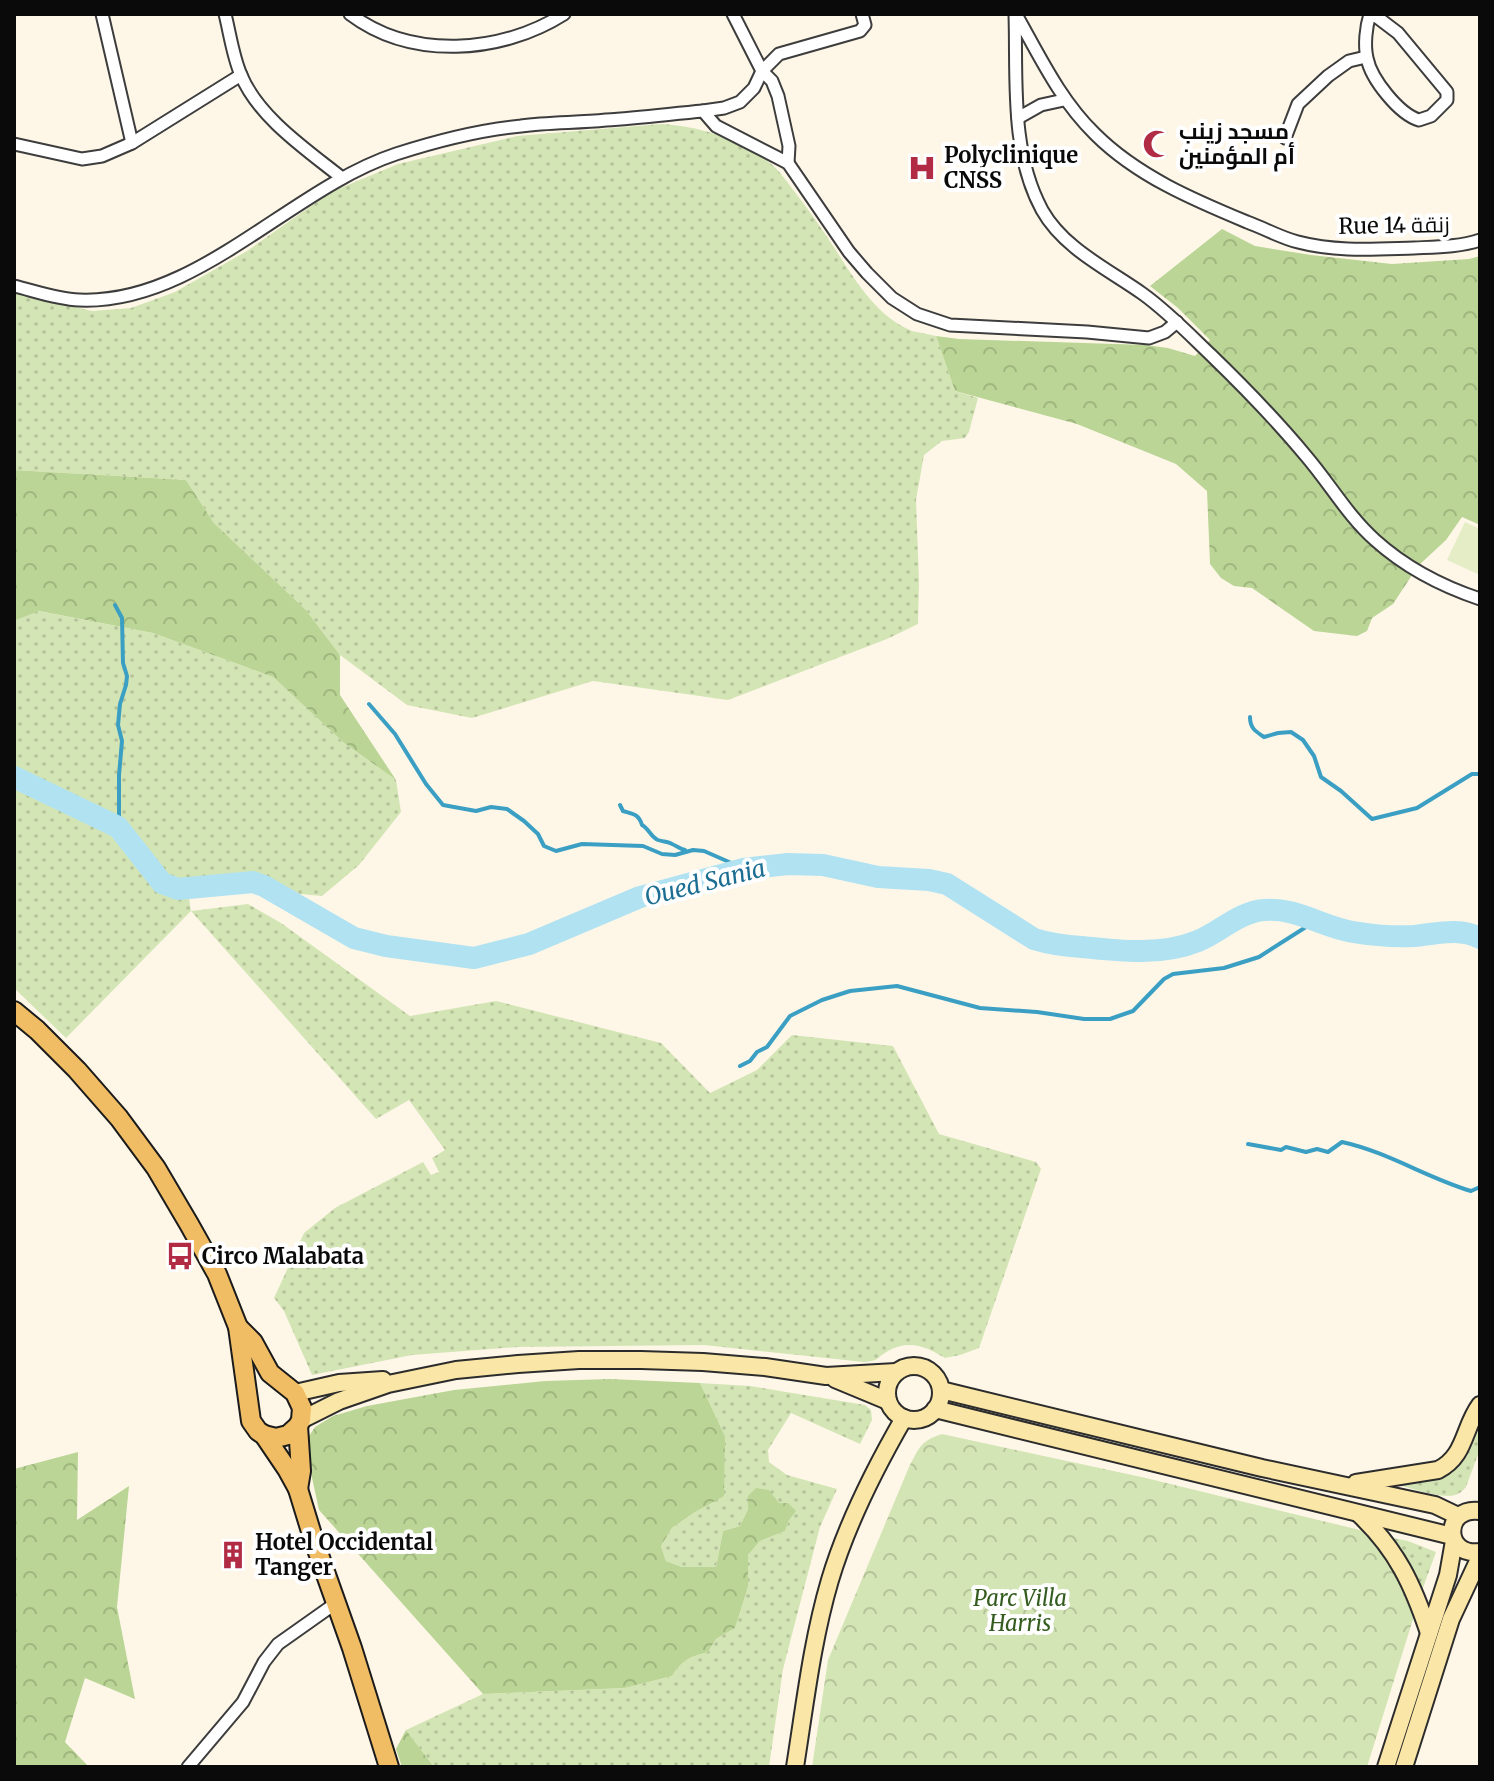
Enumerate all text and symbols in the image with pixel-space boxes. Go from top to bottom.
place label: مسجد زينب أم المؤمنين [1179,117,1295,172]
mosque icon: مسجد زينب أم المؤمنين [1142,129,1172,159]
place label: Polyclinique CNSS [944,141,1078,194]
hospital icon: Polyclinique CNSS [907,153,937,183]
street label: Rue 14 زنقة [1338,210,1450,240]
water label: Oued Sania [641,853,769,913]
bus stop icon: Circo Malabata [165,1241,195,1271]
place label: Circo Malabata [202,1242,364,1270]
place label: Hotel Occidental Tanger [255,1528,433,1581]
building icon: Hotel Occidental Tanger [218,1540,248,1570]
park label: Parc Villa Harris [973,1584,1067,1637]

